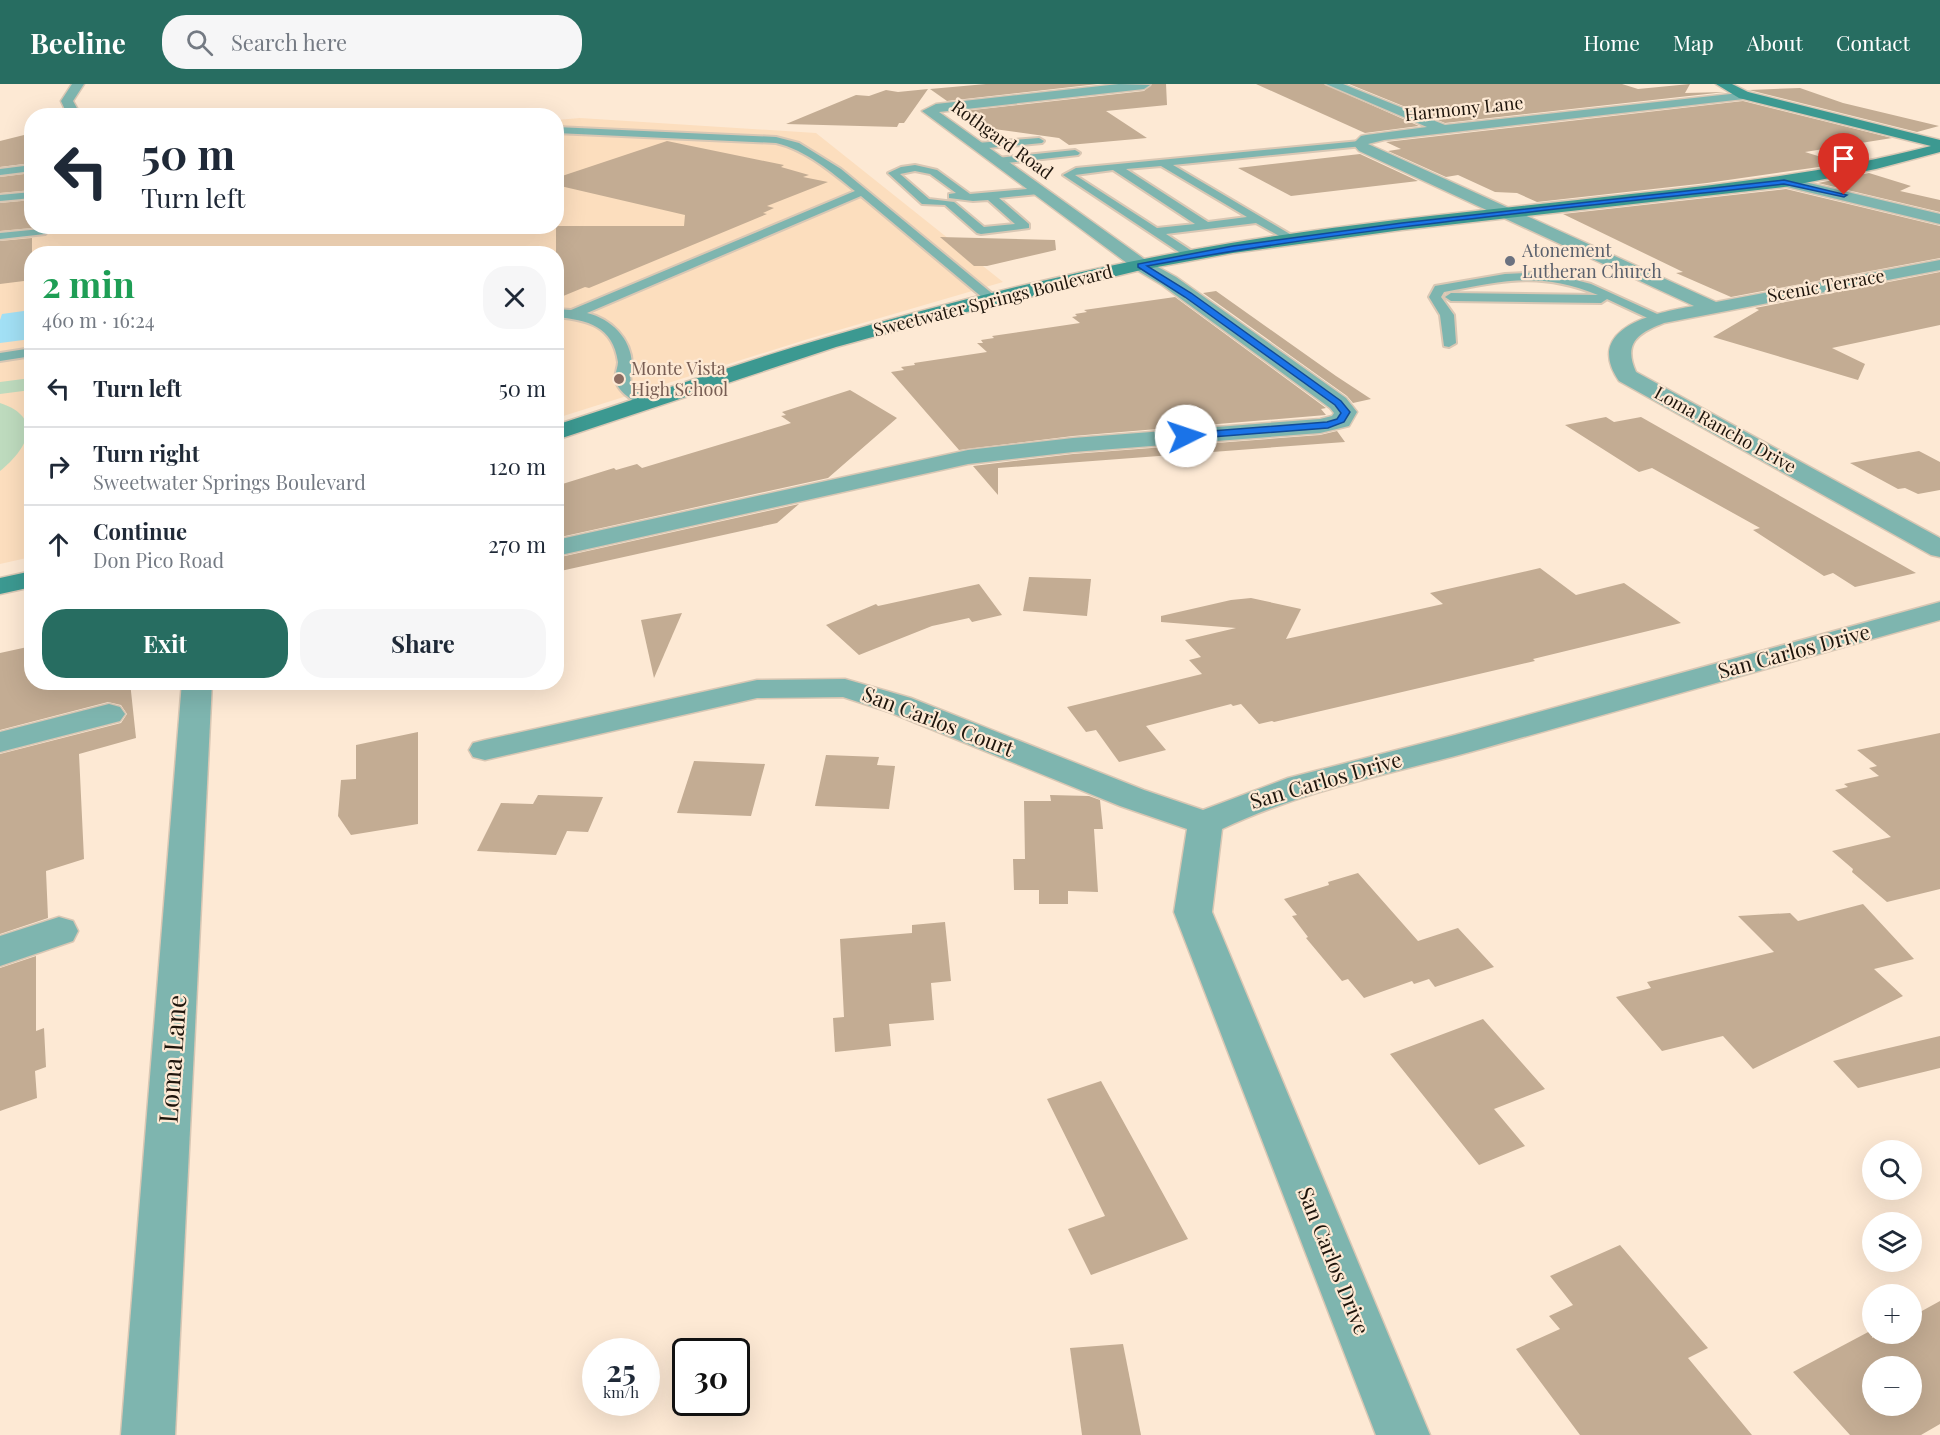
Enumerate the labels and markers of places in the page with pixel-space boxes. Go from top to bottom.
pin [1818,133,1869,195]
place label: Atonement Lutheran Church [1521,238,1662,283]
marker: Atonement Lutheran Church [1503,254,1517,268]
place label: Monte Vista High School [631,356,728,401]
marker: Monte Vista High School [612,372,626,386]

